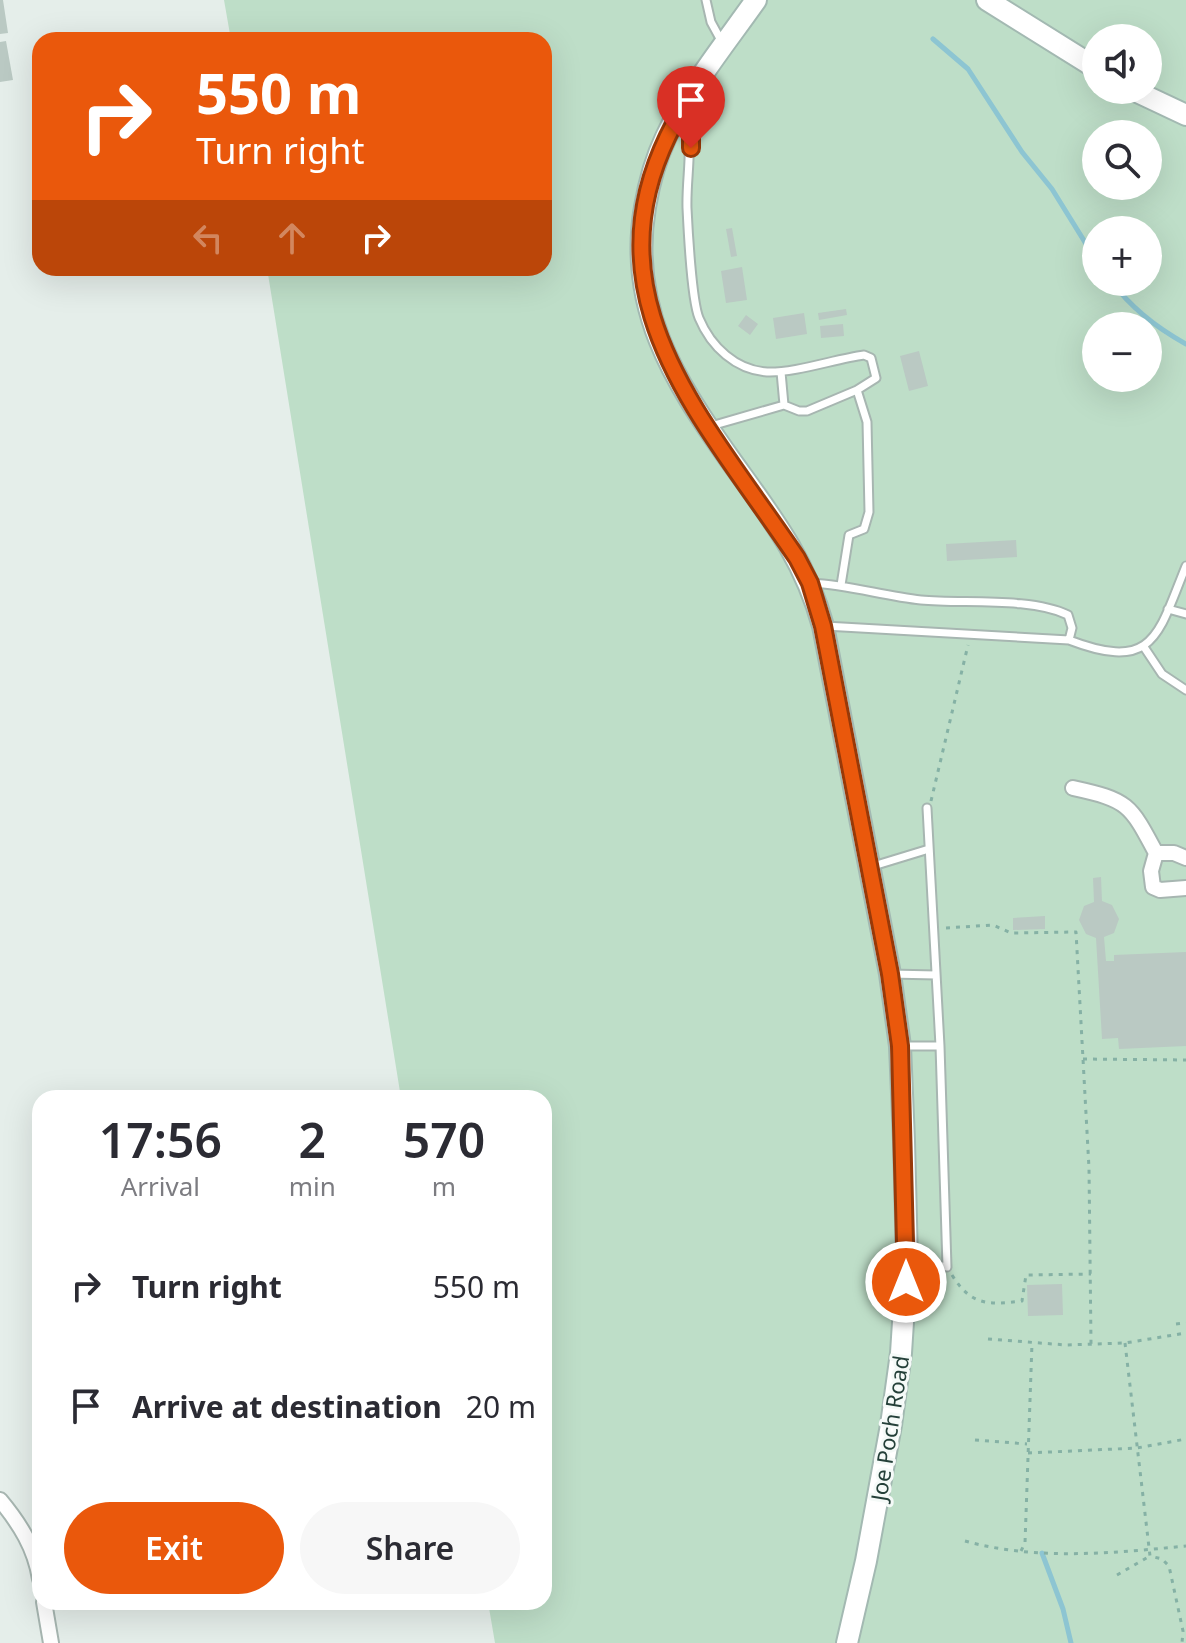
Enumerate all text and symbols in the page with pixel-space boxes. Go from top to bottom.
map controls [1082,24,1162,392]
button: sound [1082,24,1162,104]
text: 550 m [196,54,361,130]
icon: right [64,64,168,168]
pin [657,66,725,148]
icon: arrive [669,78,713,122]
button: search [1082,120,1162,200]
text: Turn right [196,126,364,175]
icon: left [186,216,230,260]
icon: ahead [270,216,314,260]
icon: right [354,216,398,260]
button: + [1082,216,1162,296]
button: − [1082,312,1162,392]
text: 17:56 [99,1107,222,1172]
text: 2 [299,1107,326,1172]
text: 570 [403,1107,485,1172]
text: Arrival [121,1168,200,1204]
text: min [289,1168,336,1204]
text: m [432,1168,456,1204]
position arrow [864,1240,948,1324]
icon: right [64,1264,108,1308]
text: Turn right [132,1266,282,1307]
text: 550 m [433,1266,520,1307]
street label: Joe Poch Road [862,1353,915,1505]
icon: arrive [64,1384,108,1428]
text: Arrive at destination [132,1386,442,1427]
text: 20 m [466,1386,536,1427]
button: Exit [64,1502,284,1594]
button: Share [300,1502,520,1594]

